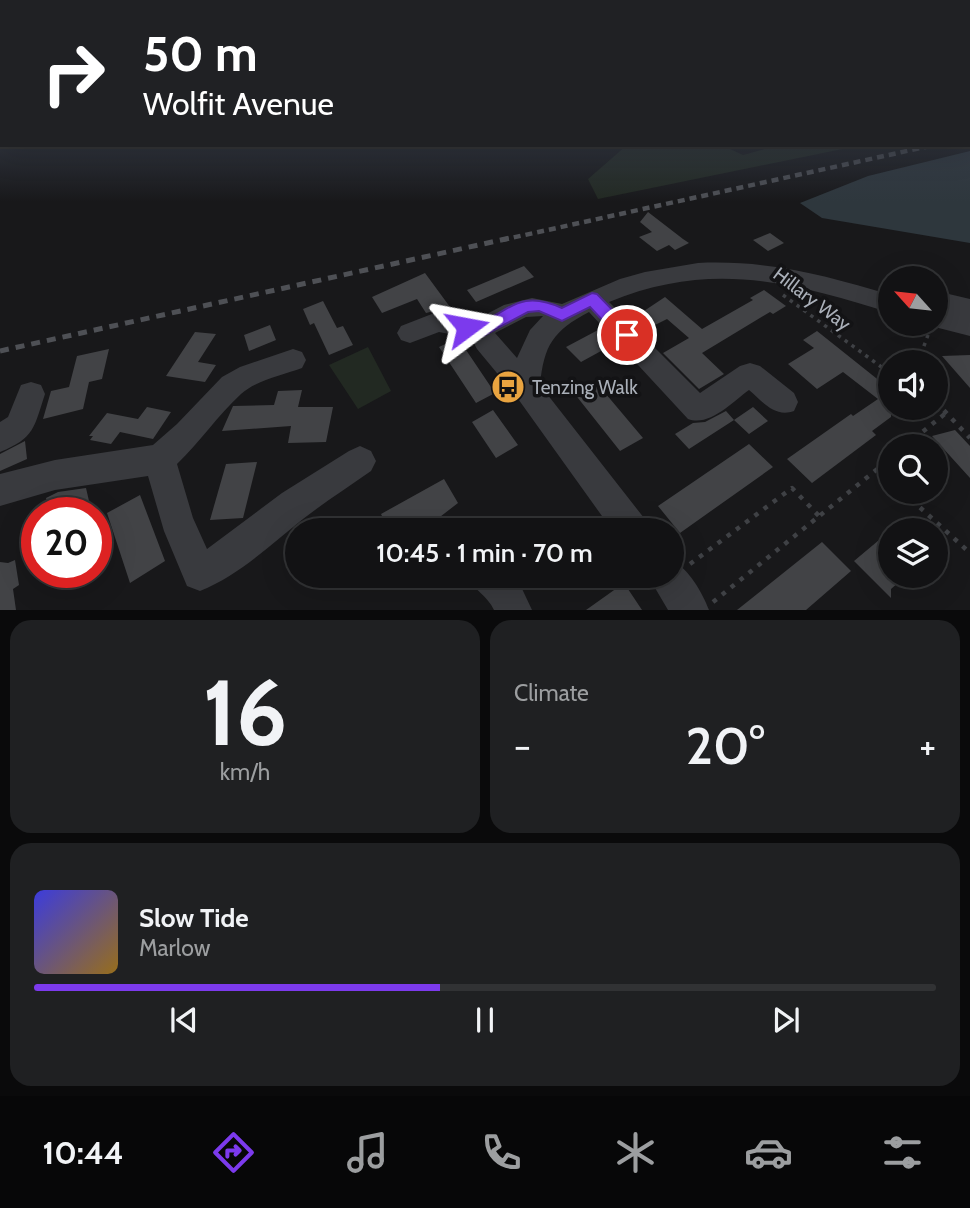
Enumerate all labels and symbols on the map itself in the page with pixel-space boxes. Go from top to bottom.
street label: Hillary Way [769,262,855,336]
north arrow [878,266,948,336]
position arrow [430,290,504,364]
pin [597,305,657,365]
bus stop icon: Tenzing Walk [489,368,527,406]
place label: Tenzing Walk [532,376,638,399]
speed limit sign: 20 [21,497,112,588]

